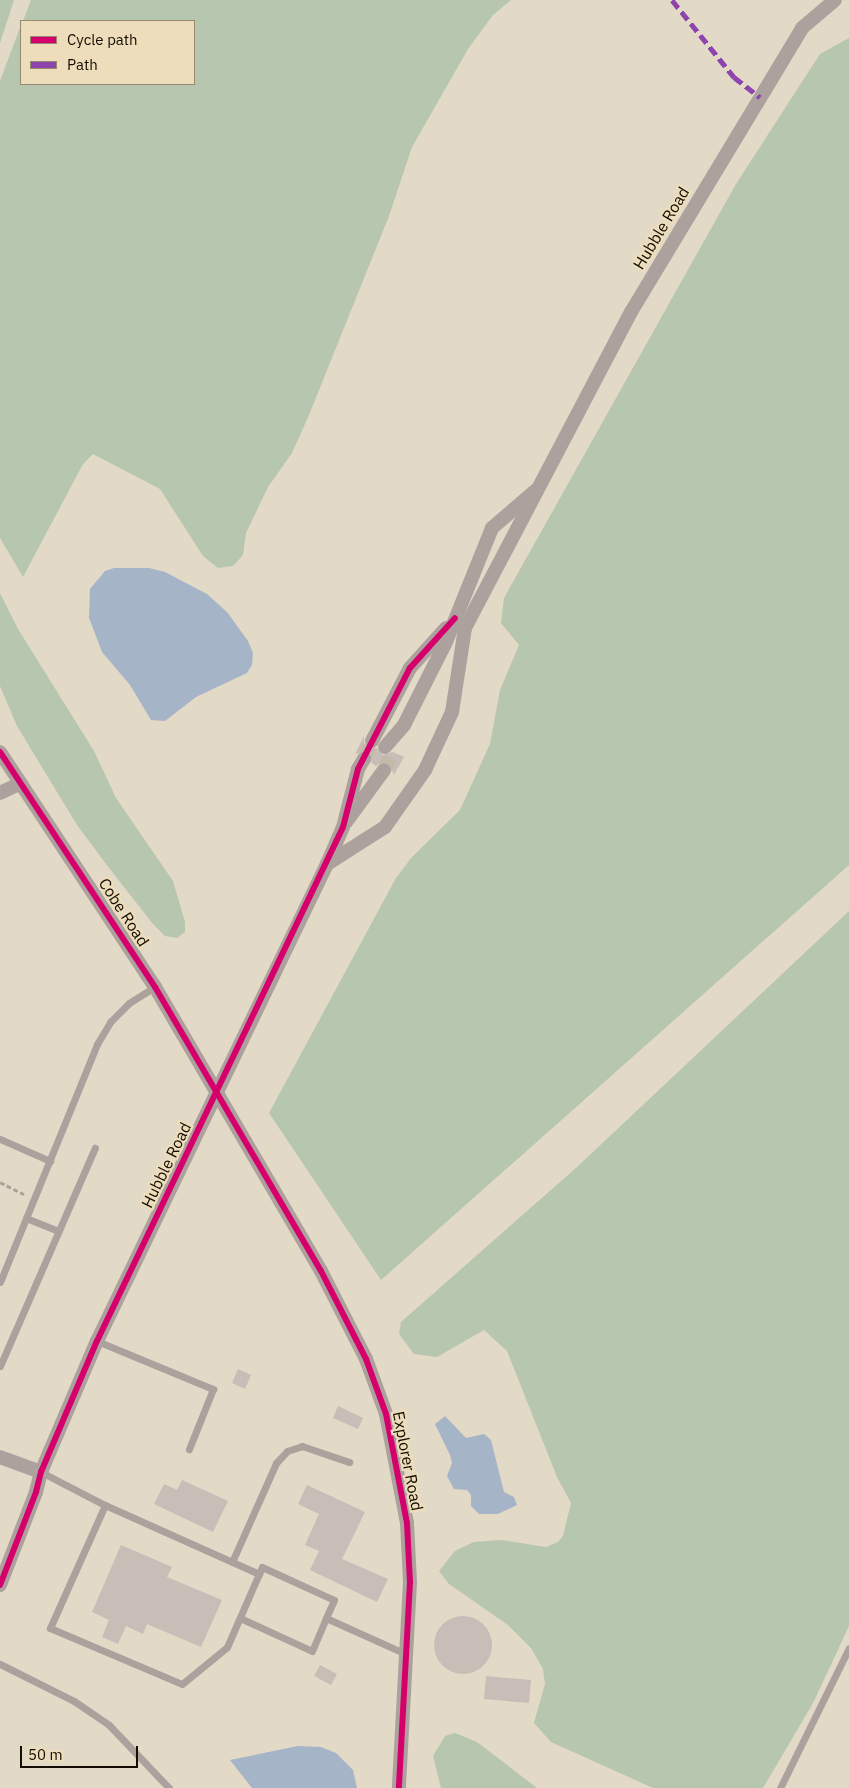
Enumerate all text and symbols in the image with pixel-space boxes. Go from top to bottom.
legend [20,20,195,85]
text: Cycle path [67,30,138,49]
text: Path [67,55,98,74]
street label: Hubble Road [629,183,693,273]
street label: Cobe Road [95,874,153,950]
street label: Hubble Road [137,1119,195,1211]
street label: Explorer Road [389,1410,427,1512]
scale bar [22,1736,140,1768]
text: 50 m [28,1745,63,1764]

